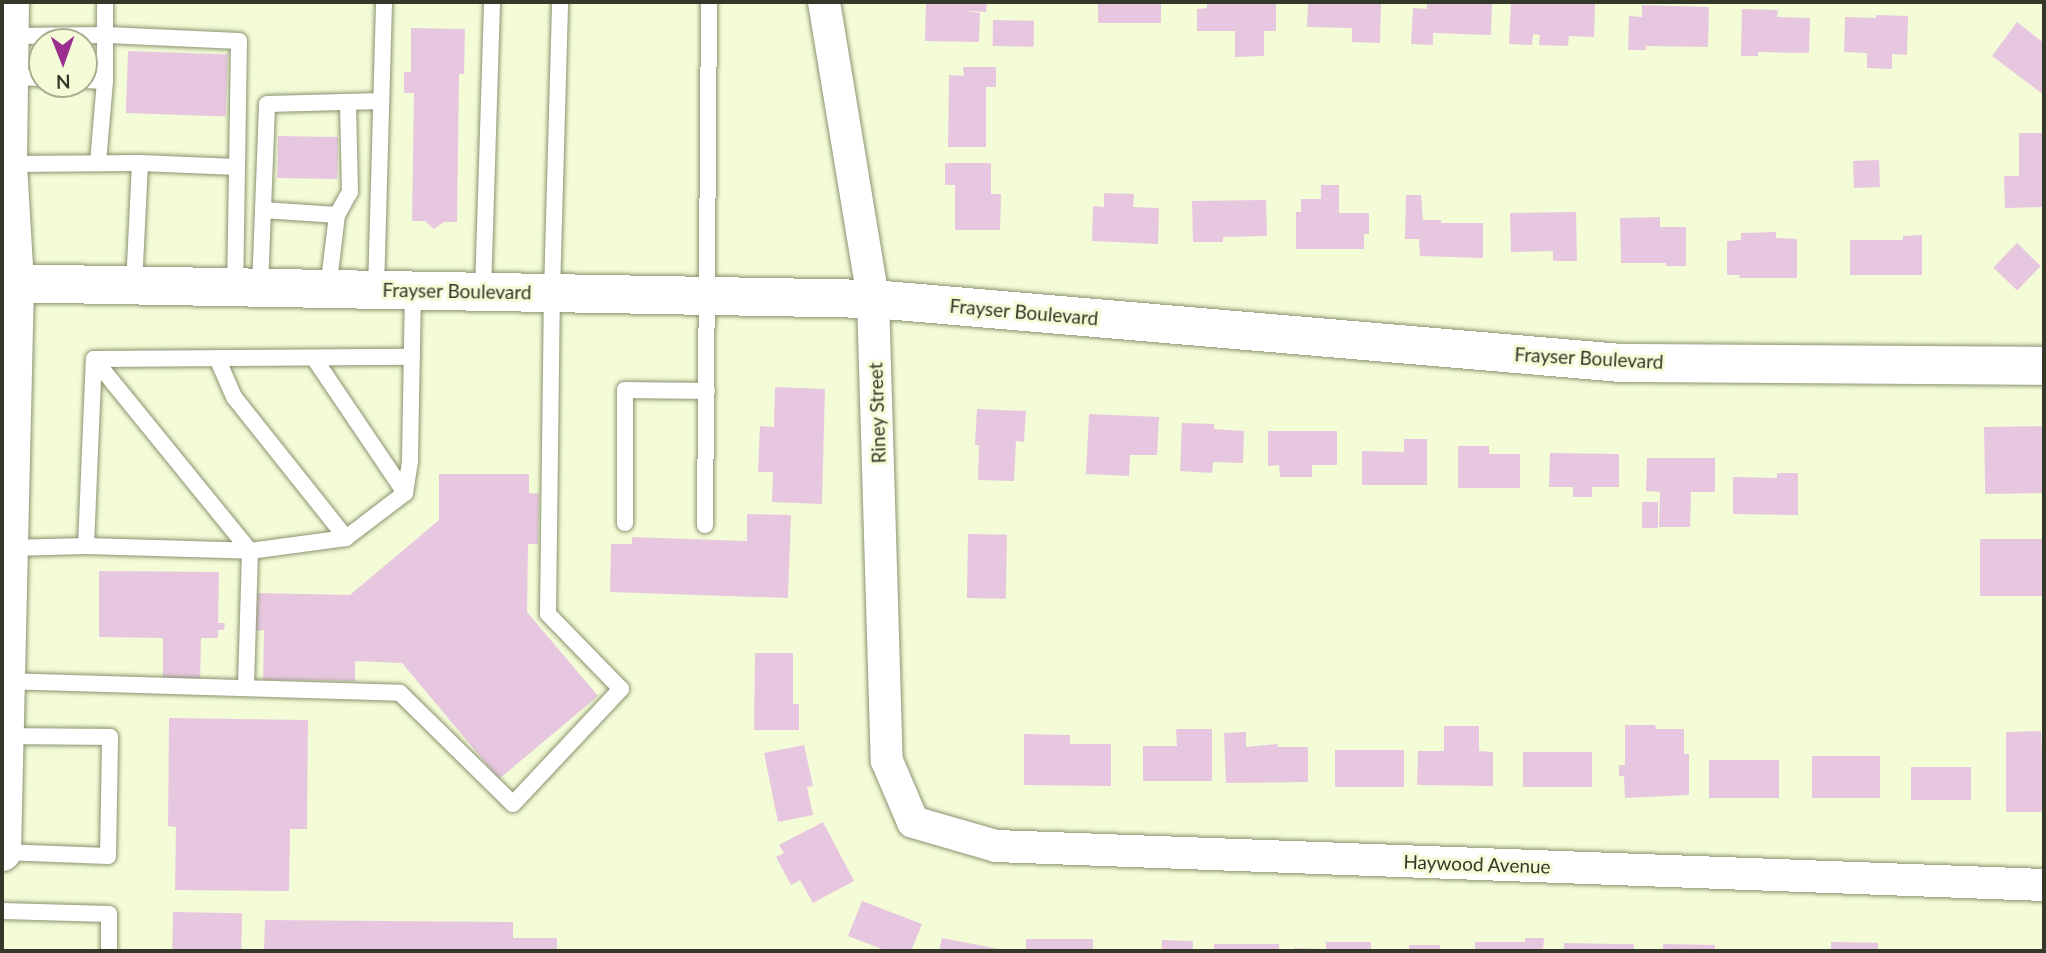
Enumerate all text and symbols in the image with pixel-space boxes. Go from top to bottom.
north arrow [28,28,98,98]
text: N [56,71,71,94]
street label: Frayser Boulevard [382,278,532,304]
street label: Frayser Boulevard [948,294,1100,330]
street label: Frayser Boulevard [1514,343,1664,373]
street label: Riney Street [864,362,890,464]
street label: Haywood Avenue [1403,850,1551,878]

